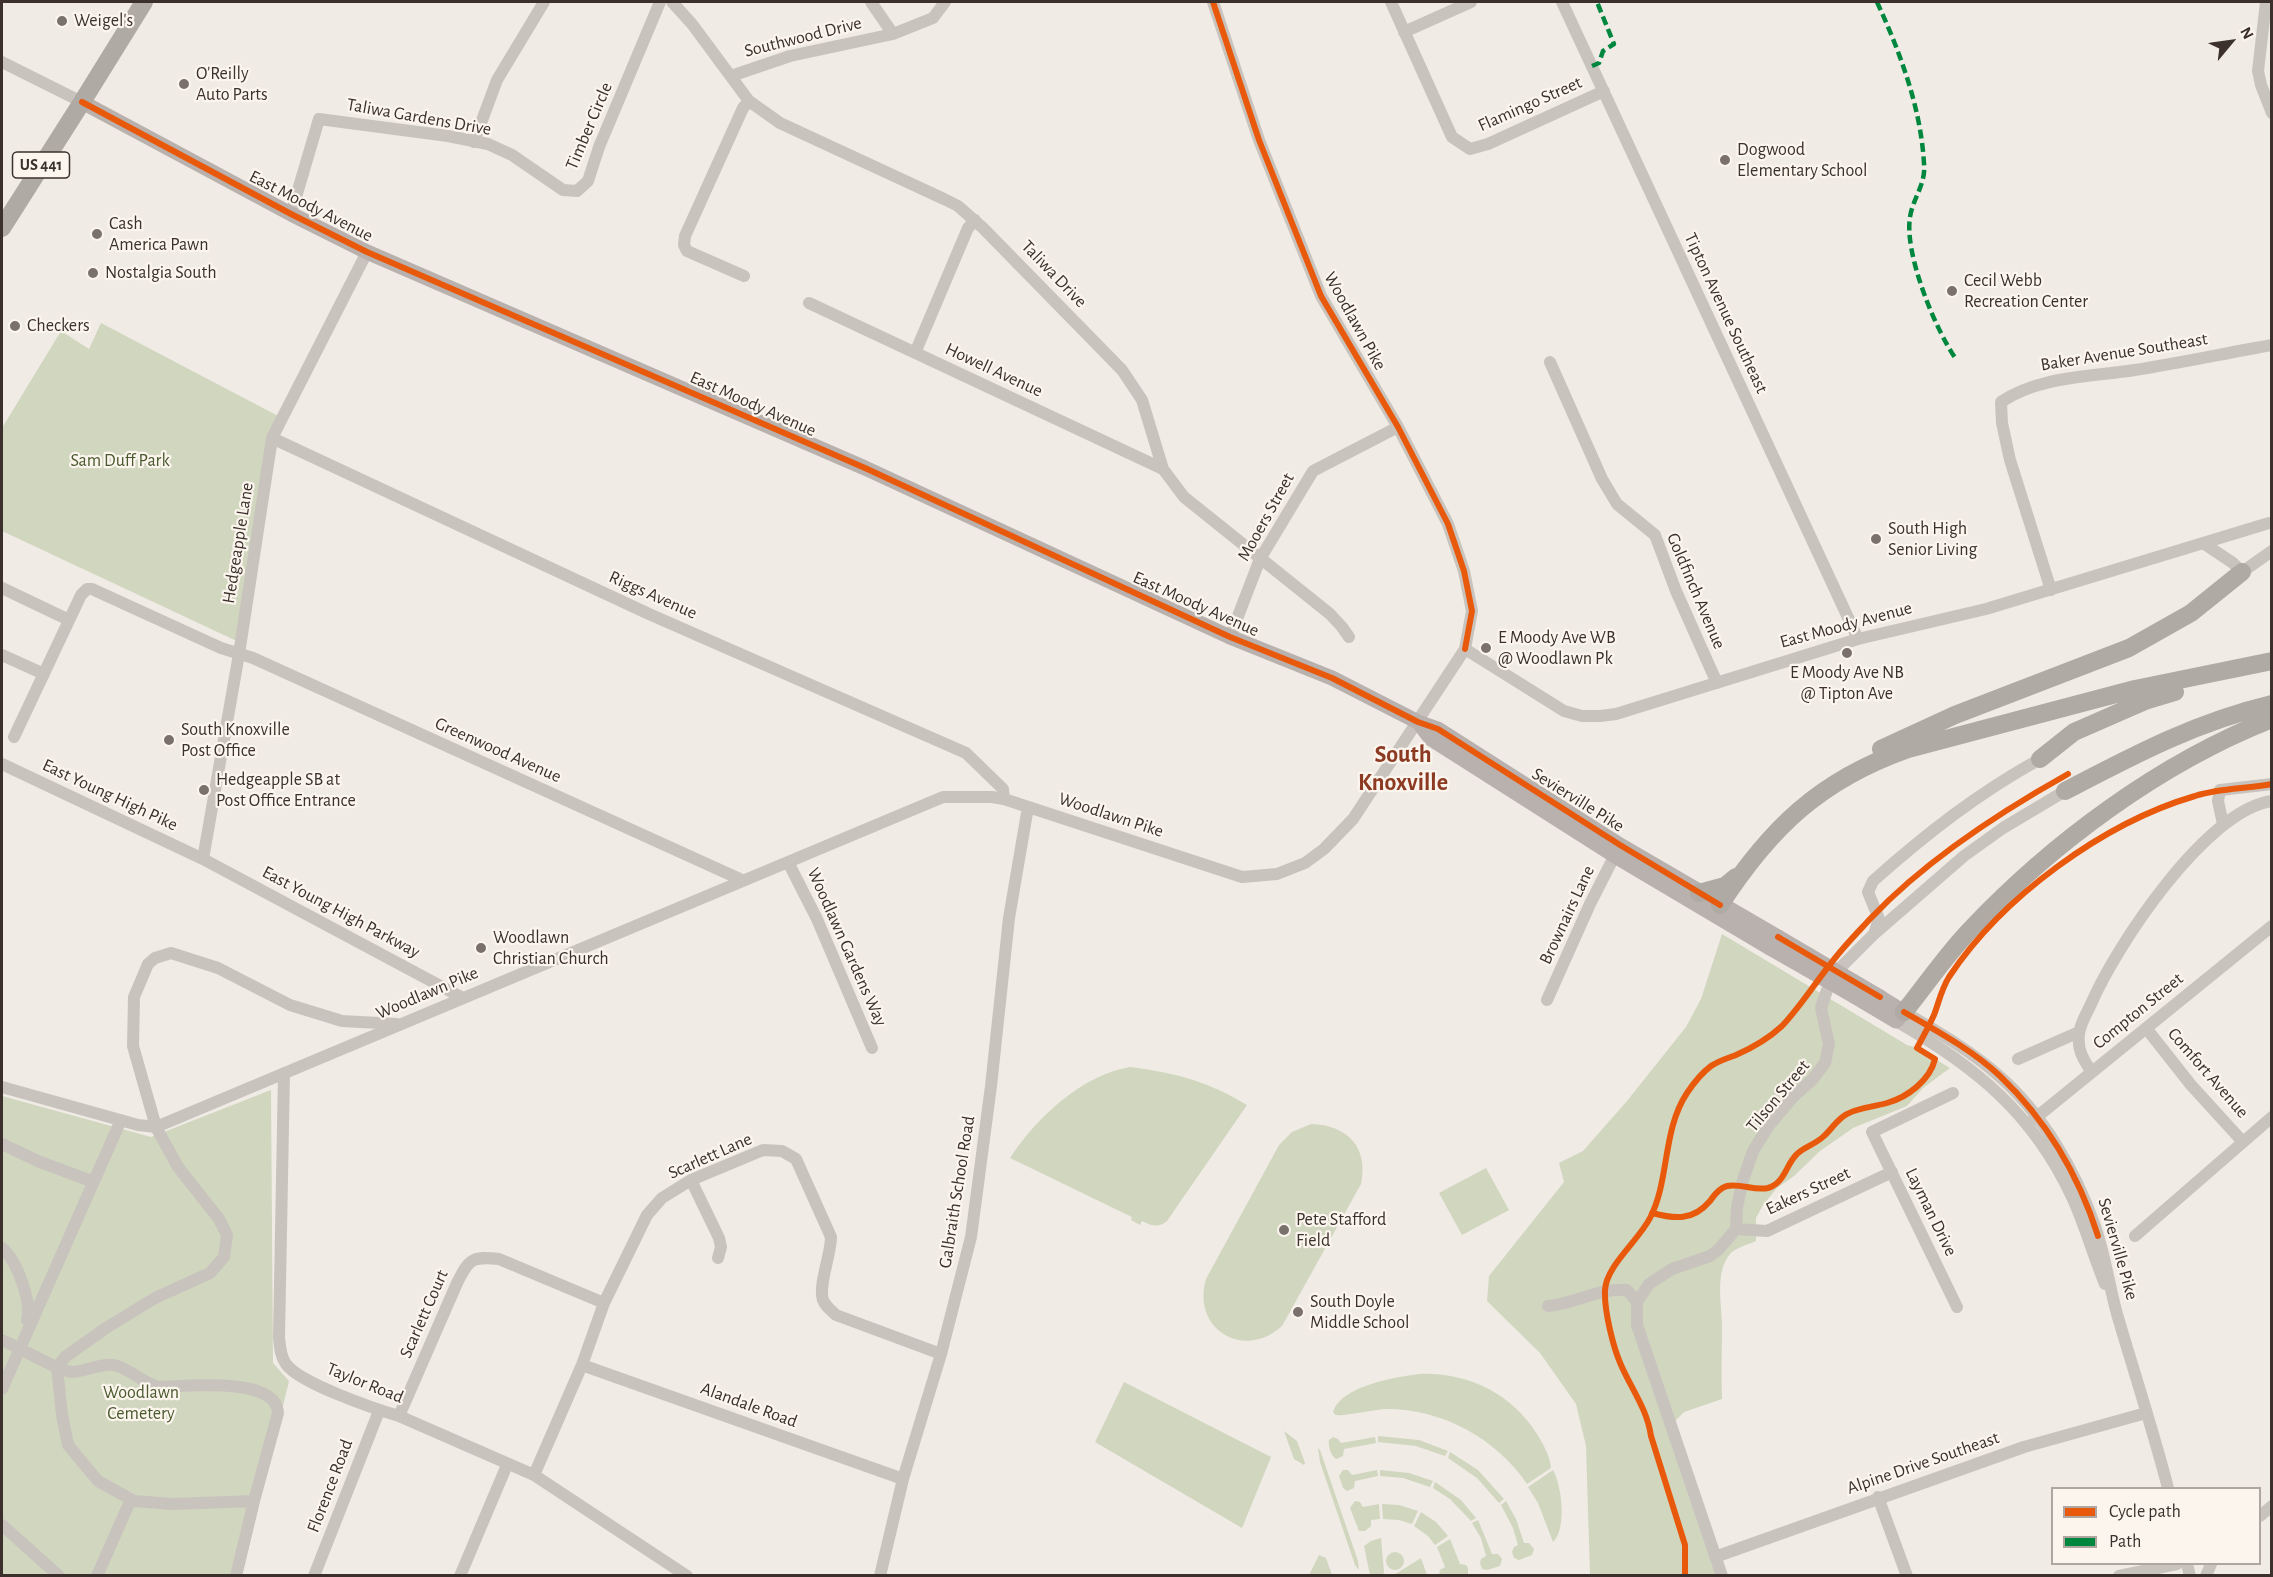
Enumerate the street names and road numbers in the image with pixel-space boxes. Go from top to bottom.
street label: Southwood Drive [742,12,864,62]
street label: Flamingo Street [1475,71,1585,137]
street label: Timber Circle [561,79,617,173]
street label: Taliwa Gardens Drive [345,94,493,140]
road number: US 441 [12,152,70,178]
street label: East Moody Avenue [246,166,376,246]
street label: Tipton Avenue Southeast [1679,229,1773,397]
street label: Taliwa Drive [1017,236,1091,312]
street label: Woodlawn Pike [1319,268,1391,374]
street label: Baker Avenue Southeast [2039,328,2209,376]
street label: Howell Avenue [942,338,1046,402]
street label: East Moody Avenue [687,366,819,442]
street label: Mooers Street [1233,469,1299,565]
street label: Hedgeapple Lane [218,481,258,605]
street label: Goldfinch Avenue [1662,530,1730,652]
street label: Riggs Avenue [606,566,700,624]
street label: East Moody Avenue [1130,566,1262,642]
street label: East Moody Avenue [1778,597,1914,653]
street label: Greenwood Avenue [431,712,565,788]
street label: East Young High Pike [39,754,181,836]
street label: Sevierville Pike [1528,763,1628,837]
street label: Woodlawn Pike [1056,788,1166,842]
street label: East Young High Parkway [258,861,424,963]
street label: Brownairs Lane [1535,862,1599,968]
street label: Woodlawn Gardens Way [802,864,892,1030]
street label: Woodlawn Pike [373,962,481,1024]
street label: Compton Street [2088,968,2188,1054]
street label: Comfort Avenue [2163,1023,2253,1123]
street label: Tilson Street [1742,1056,1814,1136]
street label: Galbraith School Road [934,1114,980,1270]
street label: Scarlett Lane [665,1128,755,1184]
street label: Eakers Street [1762,1162,1854,1220]
street label: Layman Drive [1900,1164,1962,1260]
street label: Sevierville Pike [2093,1196,2143,1302]
street label: Scarlett Court [395,1266,453,1362]
street label: Taylor Road [323,1358,407,1408]
street label: Alandale Road [698,1378,800,1432]
street label: Alpine Drive Southeast [1844,1427,2002,1499]
street label: Florence Road [302,1436,358,1536]

